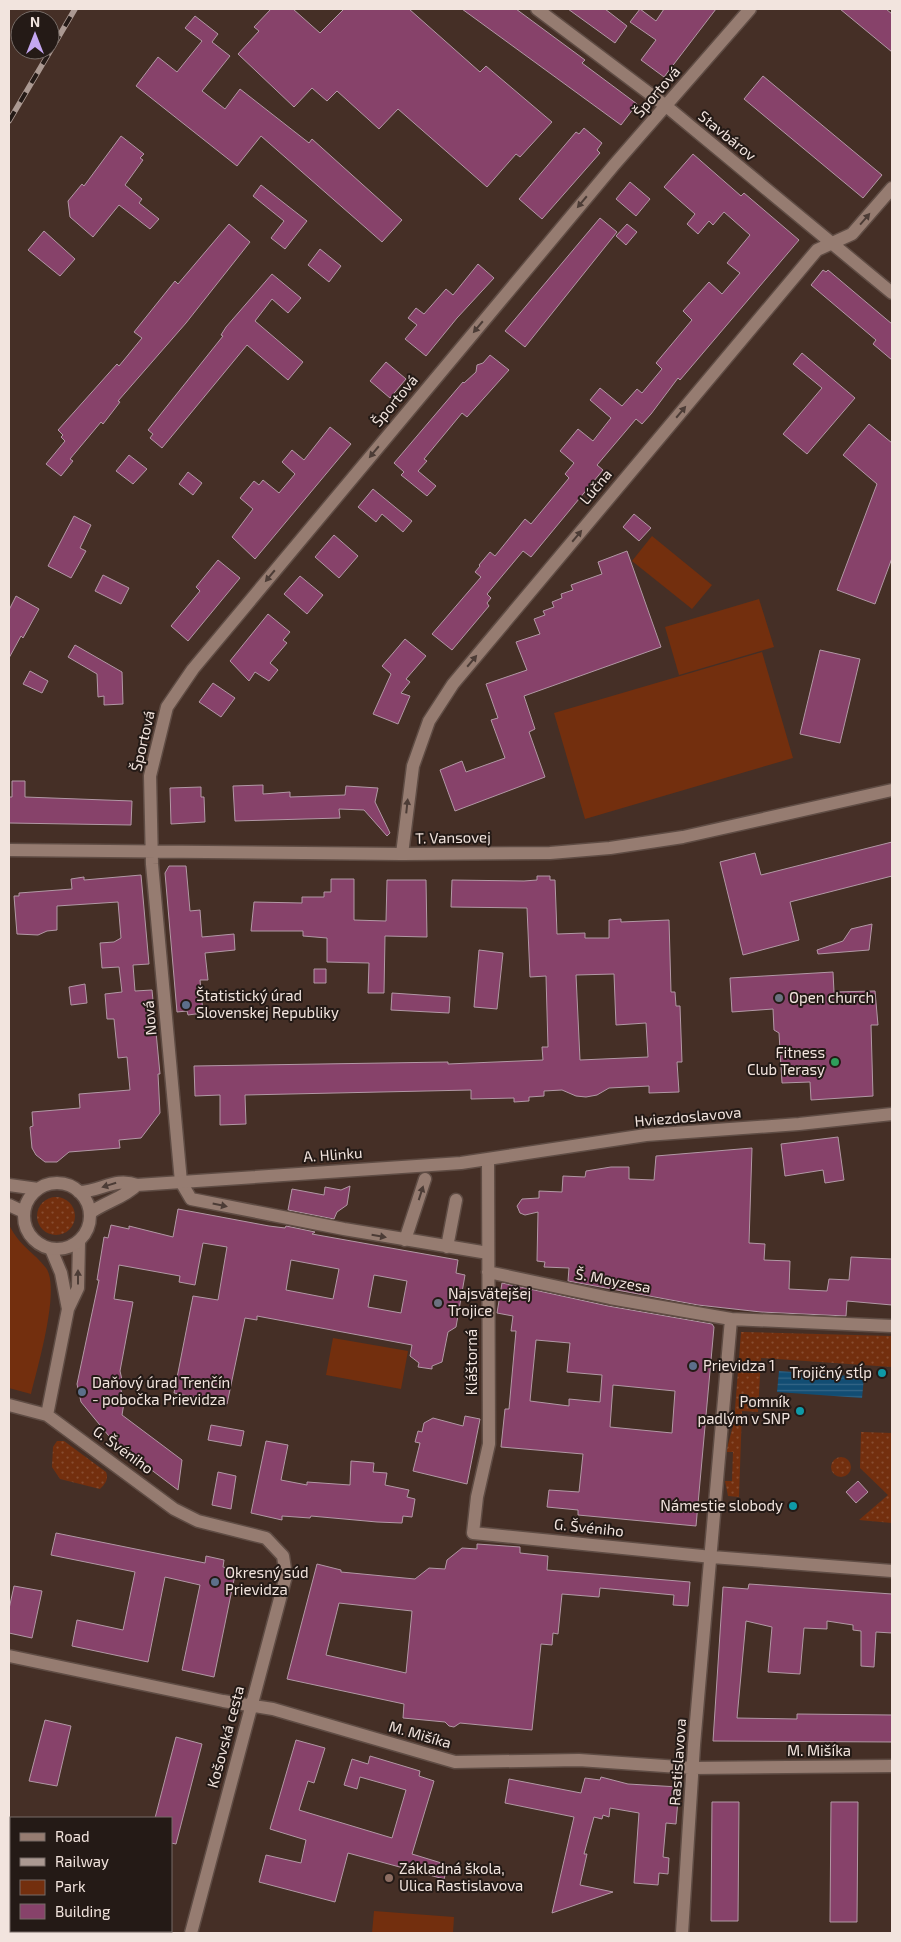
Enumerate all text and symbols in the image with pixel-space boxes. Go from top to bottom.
north arrow [10,10,60,60]
text: N [30,13,40,30]
street label: Športová [629,62,683,121]
street label: Stavbárov [695,106,760,164]
one-way arrow [577,196,588,209]
one-way arrow [859,214,871,226]
one-way arrow [473,320,484,333]
street label: Športová [367,371,421,430]
one-way arrow [675,406,687,418]
one-way arrow [369,445,380,458]
street label: Lúčna [575,465,615,508]
one-way arrow [571,530,582,543]
one-way arrow [264,570,276,582]
one-way arrow [467,655,478,668]
street label: Športová [126,709,158,773]
one-way arrow [403,798,411,814]
street label: T. Vansovej [415,827,491,848]
place label: Štatistický úrad Slovenskej Republiky [196,986,339,1022]
place label: Open church [789,988,874,1006]
marker: Open church [773,992,785,1004]
marker: Štatistický úrad Slovenskej Republiky [180,999,192,1011]
street label: Nová [139,1000,160,1036]
place label: Fitness Club Terasy [747,1043,825,1078]
marker: Fitness Club Terasy [829,1056,841,1068]
street label: Hviezdoslavova [634,1102,742,1130]
street label: A. Hlinku [303,1143,363,1165]
one-way arrow [101,1182,116,1190]
one-way arrow [417,1185,425,1200]
one-way arrow [212,1201,228,1209]
one-way arrow [371,1232,387,1240]
street label: Š. Moyzesa [574,1264,652,1296]
one-way arrow [74,1268,82,1284]
place label: Najsvätejšej Trojice [448,1284,531,1320]
marker: Najsvätejšej Trojice [432,1297,444,1309]
street label: Kláštorná [462,1329,480,1395]
place label: Prievidza 1 [703,1356,775,1374]
marker: Prievidza 1 [687,1360,699,1372]
place label: Trojičný stĺp [789,1363,872,1382]
marker: Trojičný stĺp [876,1367,888,1379]
place label: Daňový úrad Trenčín - pobočka Prievidza [92,1373,230,1408]
marker: Daňový úrad Trenčín - pobočka Prievidza [76,1386,88,1398]
place label: Pomník padlým v SNP [697,1392,790,1427]
marker: Pomník padlým v SNP [794,1405,806,1417]
street label: G. Švéniho [90,1421,157,1477]
place label: Námestie slobody [660,1496,783,1514]
marker: Námestie slobody [787,1500,799,1512]
street label: G. Švéniho [553,1514,625,1540]
place label: Okresný súd Prievidza [225,1563,309,1598]
marker: Okresný súd Prievidza [209,1576,221,1588]
street label: Košovská cesta [203,1684,247,1790]
street label: M. Mišíka [387,1717,454,1752]
street label: Rastislavova [665,1718,689,1806]
street label: M. Mišíka [787,1741,851,1759]
legend [10,1817,172,1932]
text: Road [55,1827,90,1845]
text: Railway [55,1852,109,1870]
place label: Základná škola, Ulica Rastislavova [399,1859,523,1894]
marker: Základná škola, Ulica Rastislavova [383,1872,395,1884]
text: Park [55,1877,86,1895]
text: Building [55,1902,111,1920]

